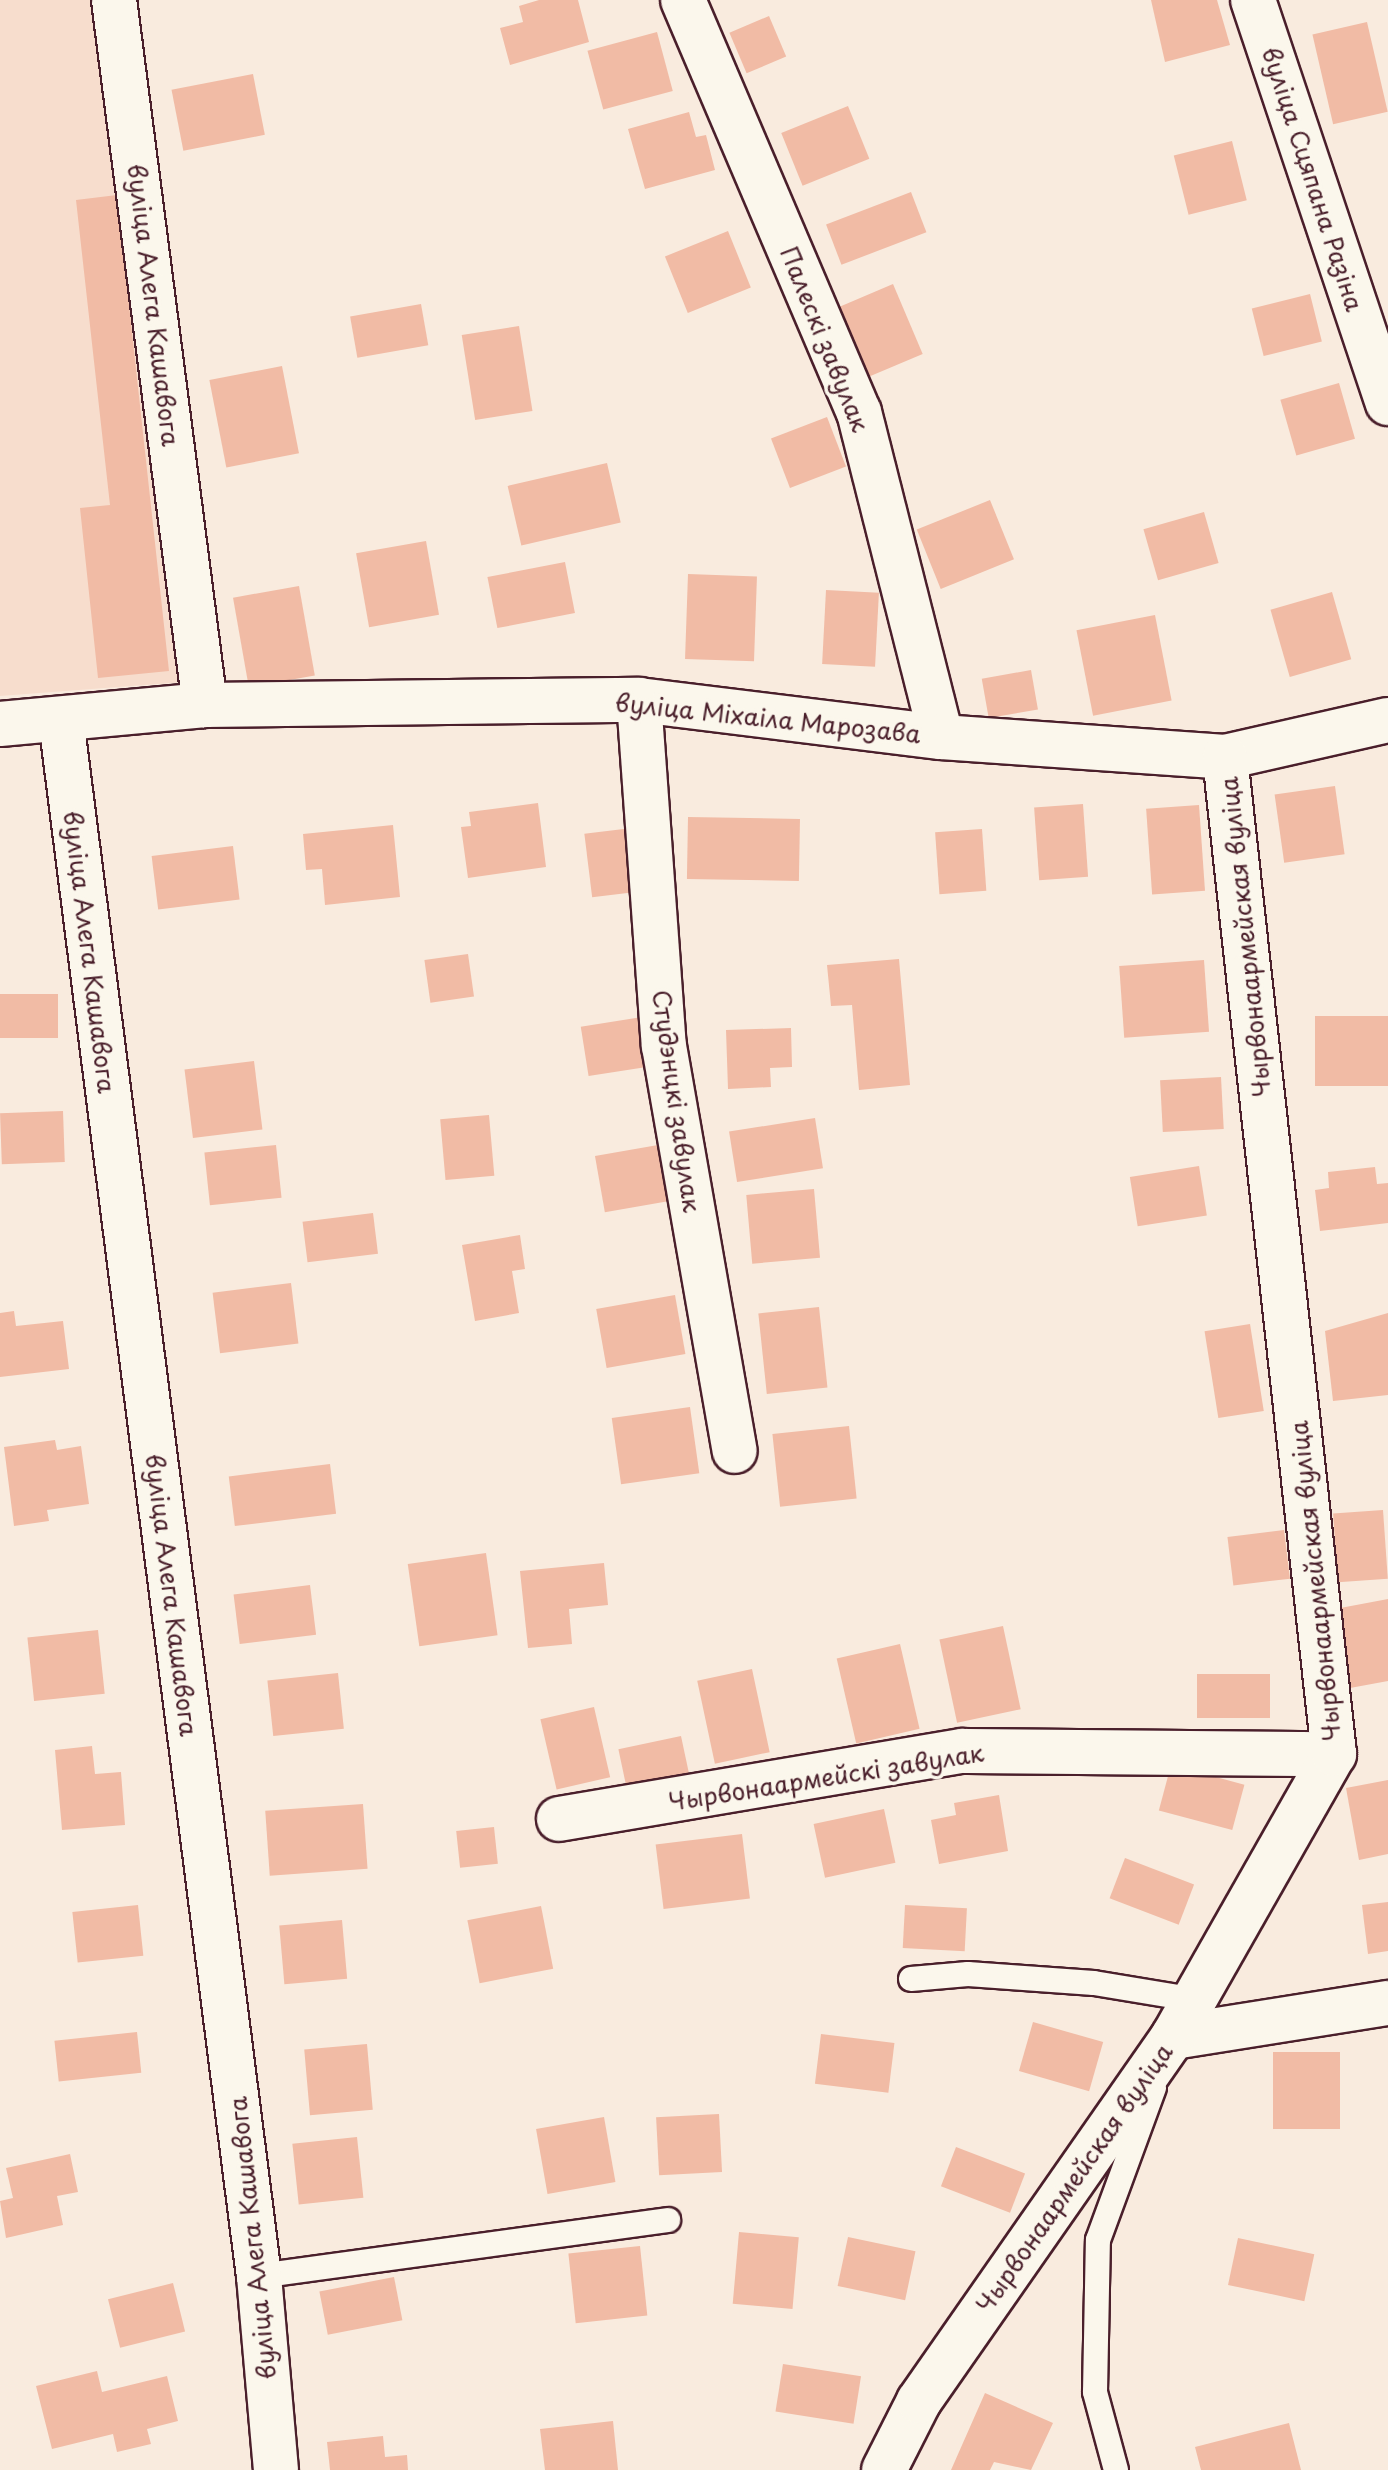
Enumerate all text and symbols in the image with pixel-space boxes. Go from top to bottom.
street label: вуліца Сцяпана Разіна [1257,43,1369,315]
street label: вуліца Алега Кашавога [122,162,186,448]
street label: Палескі завулак [774,242,876,436]
street label: вуліца Міхаіла Марозава [614,688,922,748]
street label: Чырвонаармейская вуліца [1214,775,1276,1099]
street label: вуліца Алега Кашавога [58,809,122,1095]
street label: Студэнцкі завулак [647,987,707,1215]
street label: Чырвонаармейская вуліца [1284,1419,1346,1743]
street label: вуліца Алега Кашавога [140,1452,204,1738]
street label: Чырвонаармейскі завулак [666,1738,986,1816]
street label: Чырвонаармейская вуліца [970,2038,1178,2318]
street label: вуліца Алега Кашавога [223,2095,281,2381]

